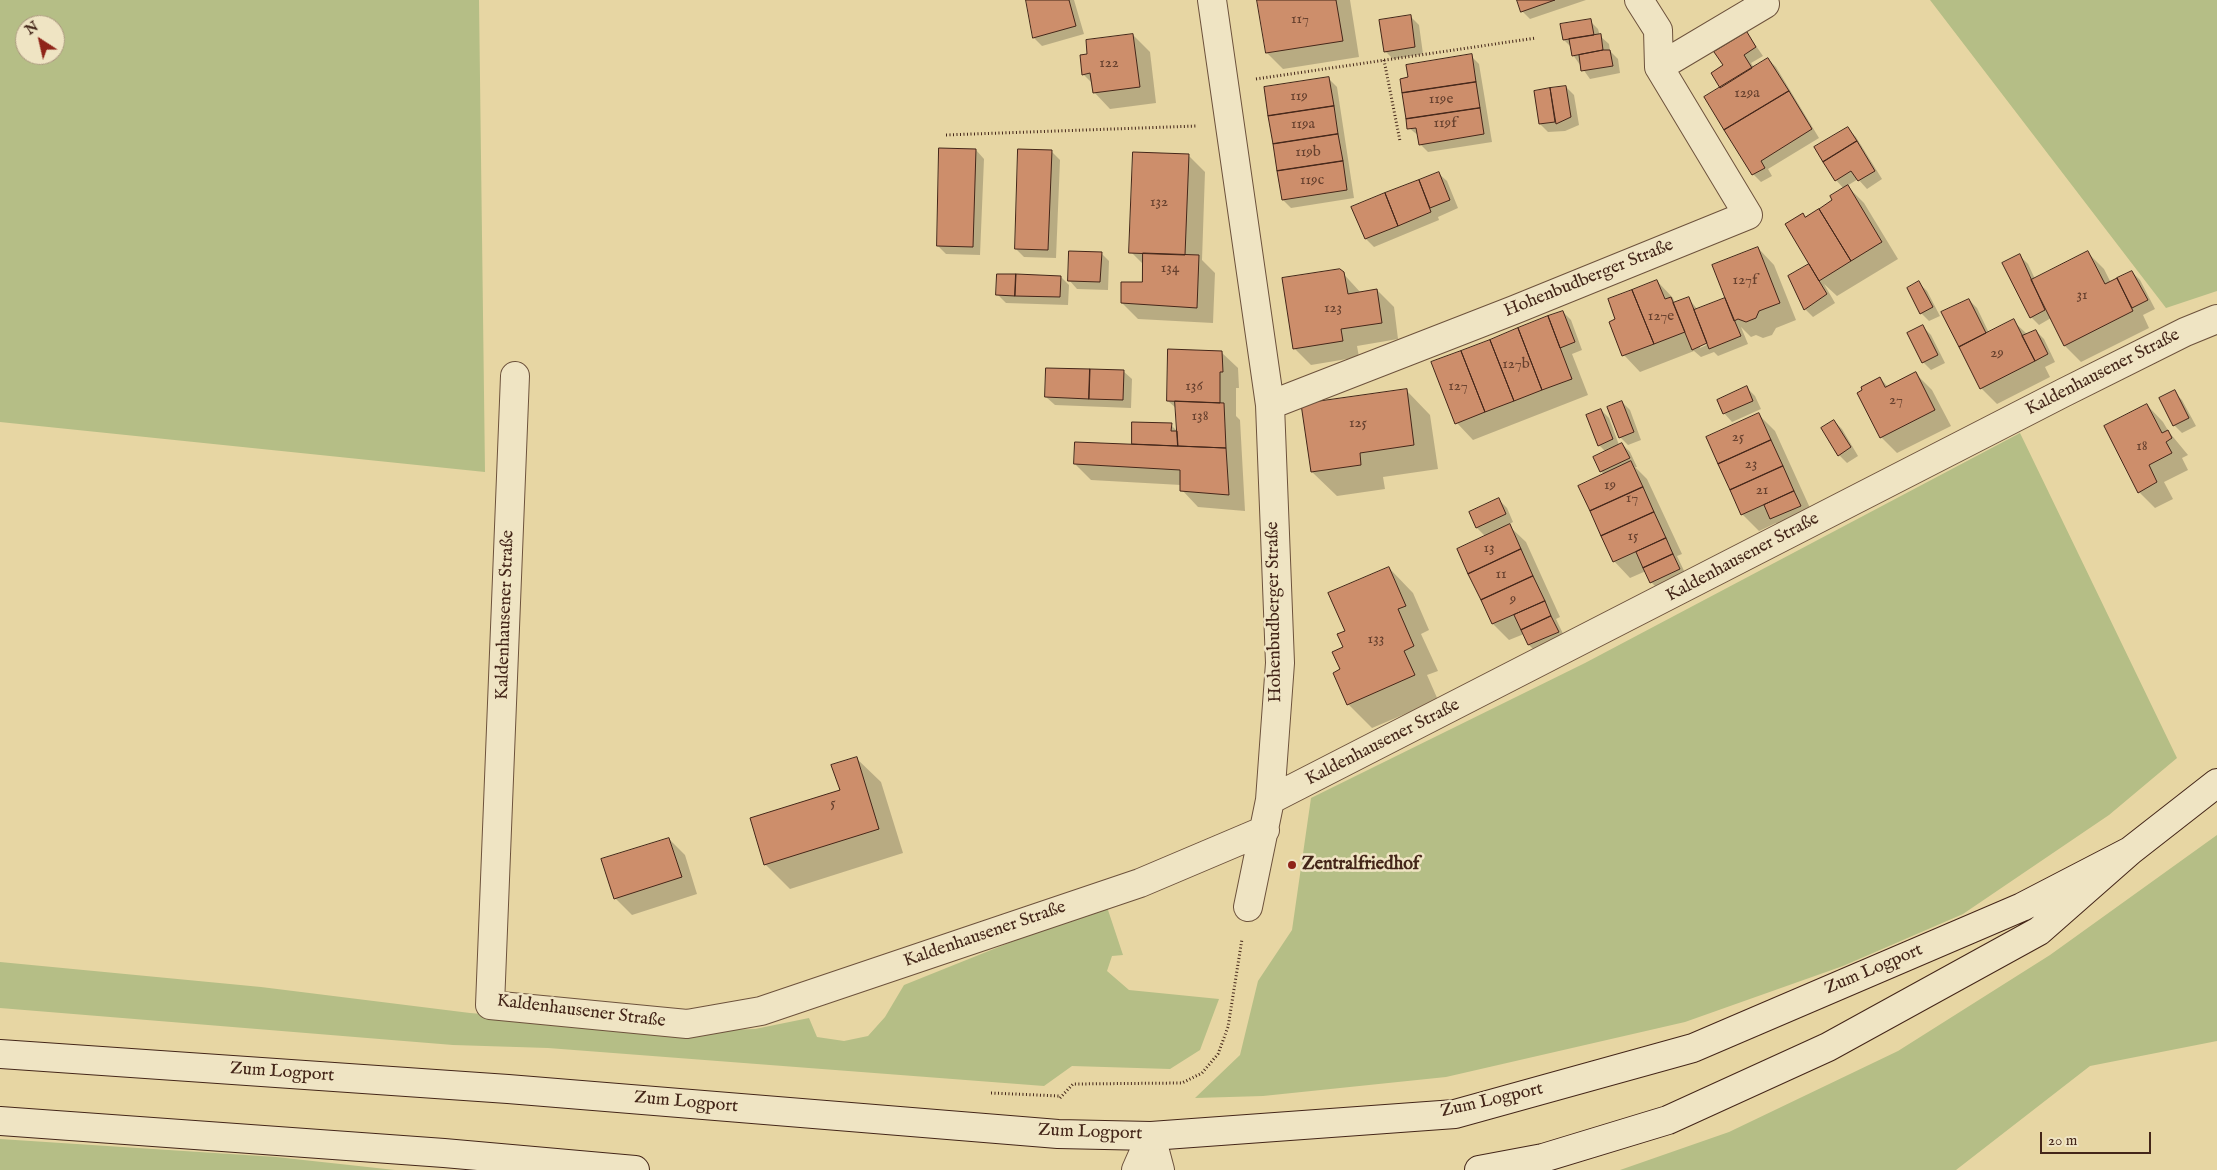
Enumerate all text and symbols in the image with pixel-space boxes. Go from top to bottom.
house number: 117 [1291,11,1309,29]
north arrow [15,15,65,65]
text: N [22,18,42,39]
house number: 122 [1099,55,1119,73]
house number: 129a [1734,85,1760,103]
house number: 119 [1290,88,1308,106]
house number: 119e [1429,91,1453,109]
house number: 119f [1433,115,1457,133]
house number: 119a [1291,116,1315,134]
house number: 119b [1295,144,1321,162]
house number: 119c [1300,172,1324,190]
house number: 132 [1150,194,1168,212]
street label: Hohenbudberger Straße [1501,235,1677,323]
house number: 134 [1161,260,1179,278]
house number: 127f [1733,272,1757,290]
house number: 31 [2076,287,2088,305]
house number: 123 [1324,300,1342,318]
house number: 127e [1648,308,1674,326]
street label: Kaldenhausener Straße [2022,325,2184,421]
house number: 29 [1990,345,2004,363]
house number: 127b [1502,356,1530,374]
house number: 136 [1185,378,1203,396]
house number: 127 [1448,378,1468,396]
house number: 27 [1889,392,1903,410]
house number: 138 [1191,408,1209,426]
house number: 125 [1349,415,1367,433]
house number: 25 [1732,429,1744,447]
house number: 18 [2136,438,2148,456]
house number: 23 [1745,456,1757,474]
house number: 19 [1604,477,1616,495]
house number: 21 [1756,482,1768,500]
house number: 17 [1626,490,1638,508]
street label: Kaldenhausener Straße [1663,509,1823,607]
street label: Hohenbudberger Straße [1263,521,1287,703]
house number: 15 [1627,528,1639,546]
street label: Kaldenhausener Straße [492,530,520,700]
house number: 13 [1483,540,1495,558]
house number: 11 [1495,566,1507,584]
house number: 9 [1510,591,1516,609]
house number: 133 [1368,631,1384,649]
street label: Kaldenhausener Straße [1302,695,1464,791]
house number: 5 [830,795,836,813]
place label: Zentralfriedhof [1302,854,1419,876]
marker: Zentralfriedhof [1286,859,1298,871]
street label: Kaldenhausener Straße [901,897,1069,973]
street label: Zum Logport [1822,940,1926,1000]
street label: Kaldenhausener Straße [495,991,667,1033]
street label: Zum Logport [229,1059,335,1087]
street label: Zum Logport [1439,1079,1545,1123]
street label: Zum Logport [633,1088,739,1118]
street label: Zum Logport [1037,1120,1143,1146]
scale bar [2042,1122,2153,1154]
text: 20 m [2048,1131,2077,1150]

